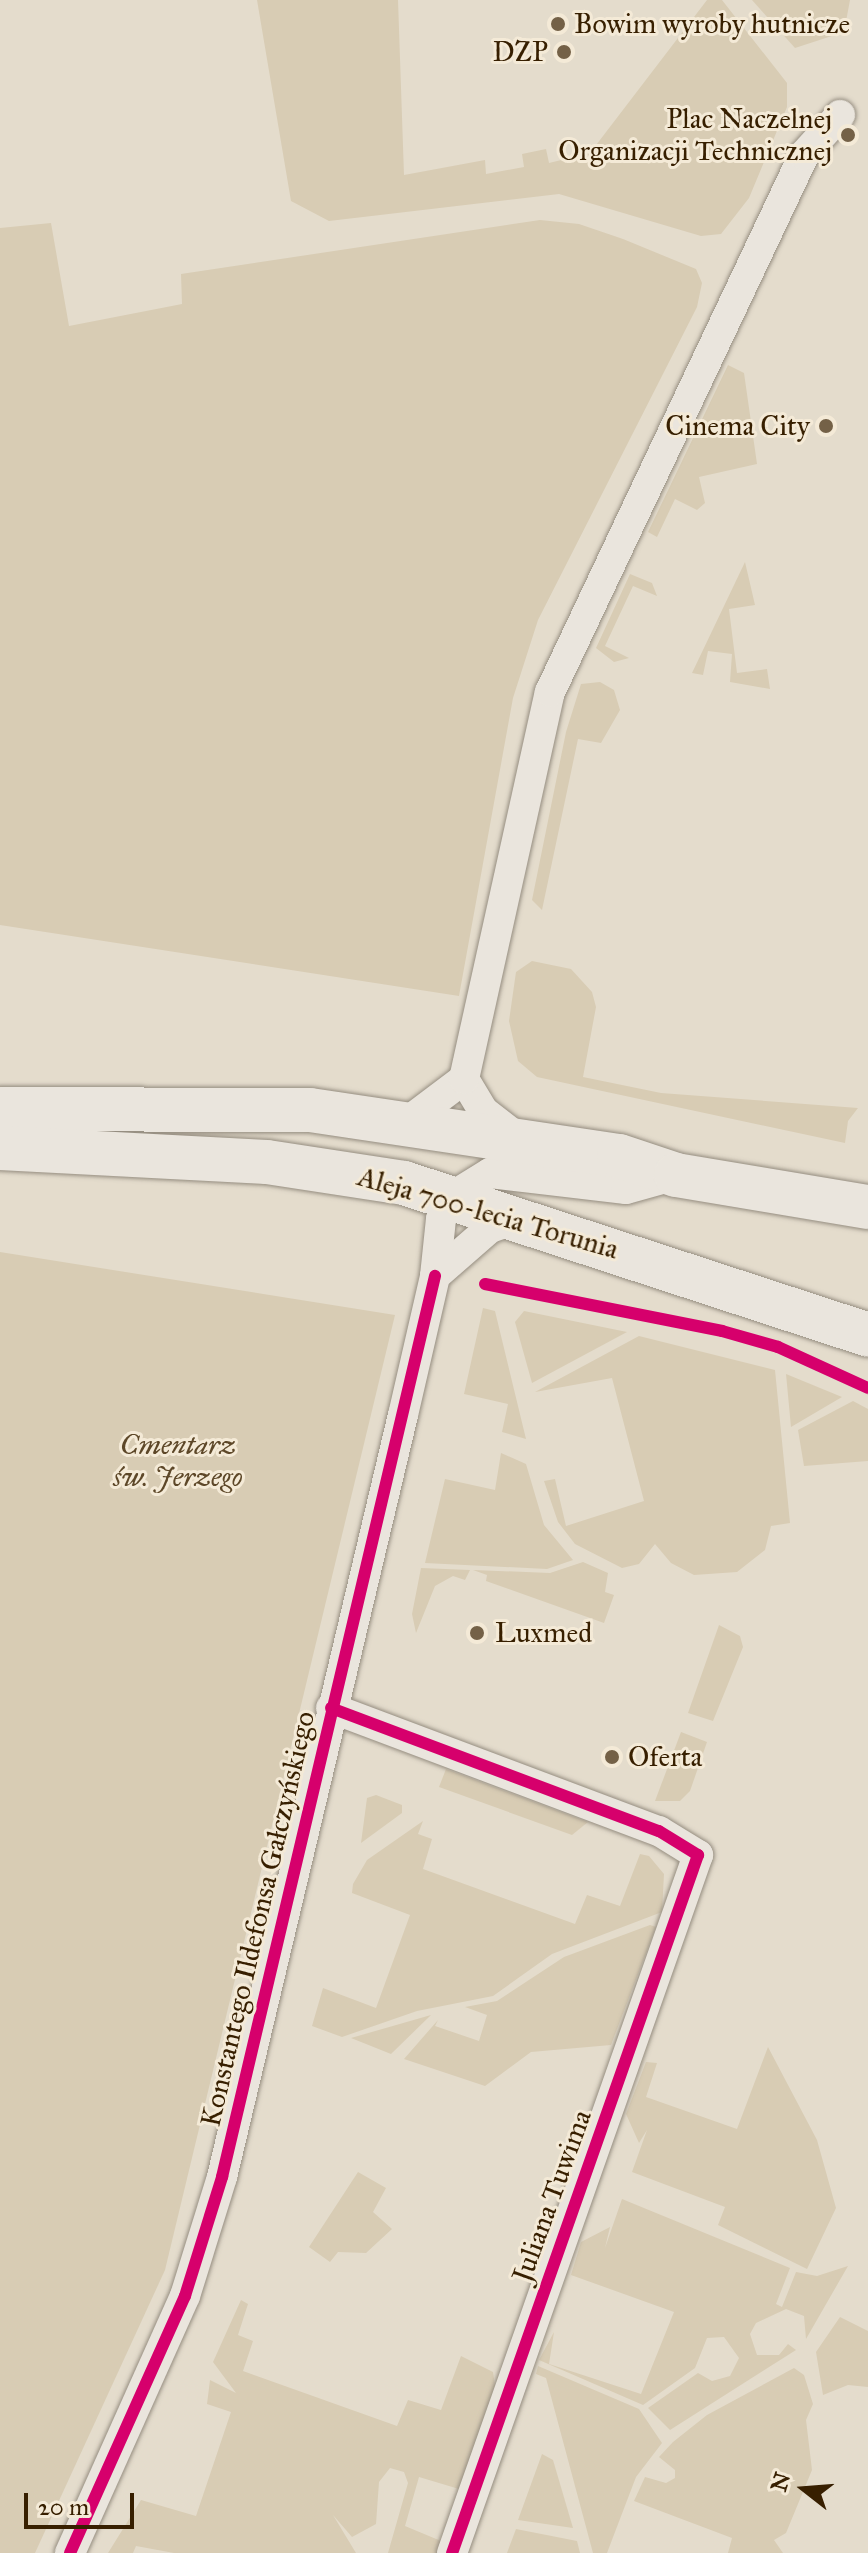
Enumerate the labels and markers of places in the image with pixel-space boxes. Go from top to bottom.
place label: Bowim wyroby hutnicze [574,7,850,41]
marker: Bowim wyroby hutnicze [549,15,567,33]
place label: DZP [492,35,548,69]
marker: DZP [555,43,573,61]
place label: Plac Naczelnej Organizacji Technicznej [558,102,832,168]
marker: Plac Naczelnej Organizacji Technicznej [839,126,857,144]
place label: Cinema City [665,409,810,443]
marker: Cinema City [817,417,835,435]
place label: Luxmed [495,1616,592,1650]
marker: Luxmed [466,1622,488,1644]
place label: Oferta [628,1740,702,1774]
marker: Oferta [603,1748,621,1766]

